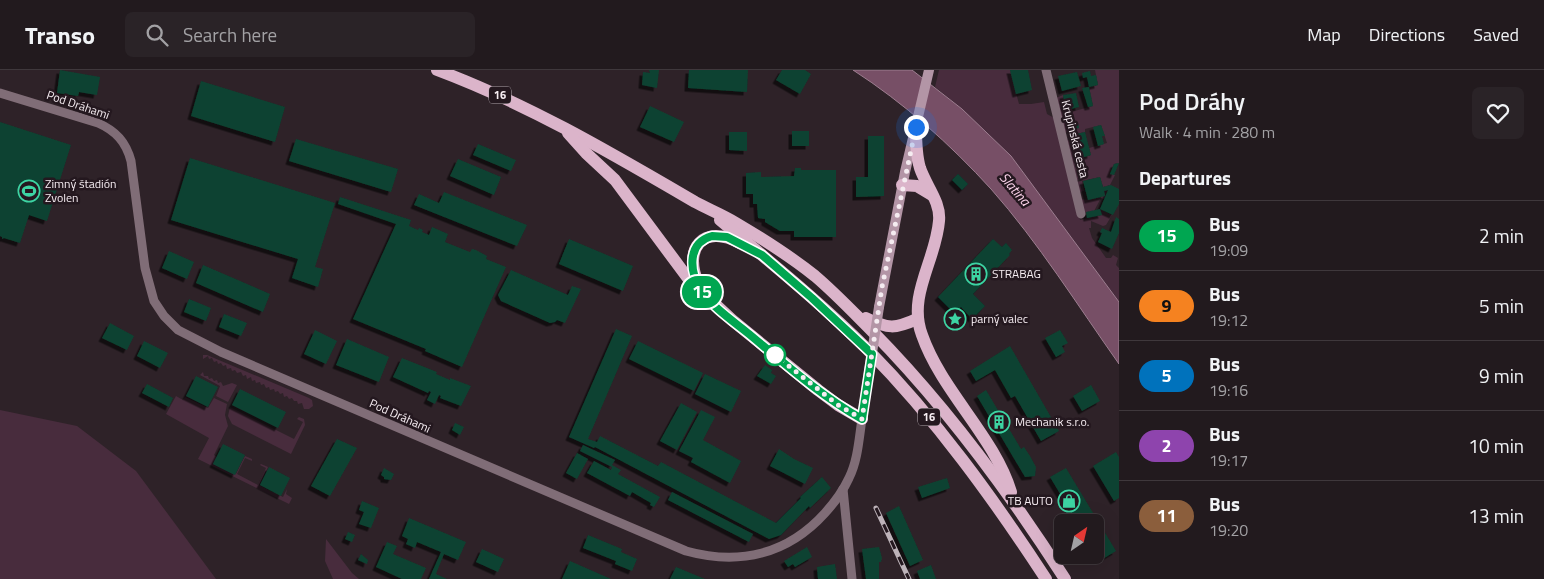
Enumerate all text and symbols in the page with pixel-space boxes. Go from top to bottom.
search box [125,12,475,57]
text: Transo [25,17,95,53]
text: Search here [183,20,277,49]
icon: search [143,21,171,49]
text: Map [1307,21,1341,48]
text: Directions [1369,21,1445,48]
text: Saved [1473,21,1519,48]
text: Pod Dráhy [1139,83,1245,119]
street label: Pod Dráhami [44,85,112,124]
road number: 16 [489,86,511,104]
button: heart [1472,87,1524,139]
street label: Krupinská cesta [1057,98,1094,180]
your location [904,115,929,140]
text: Walk · 4 min · 280 m [1139,120,1275,144]
text: Departures [1139,163,1231,192]
water label: Slatina [995,167,1037,211]
place label: Zimný štadión Zvolen [45,174,116,207]
sports icon: Zimný štadión Zvolen [17,179,41,203]
text: Bus [1209,209,1240,238]
text: 2 min [1479,221,1524,250]
text: 15 [1156,222,1177,249]
text: 19:09 [1209,238,1248,262]
building icon: STRABAG [964,262,988,286]
place label: STRABAG [992,264,1041,283]
line badge: 15 [680,276,724,308]
text: 15 [692,278,712,305]
text: Bus [1209,279,1240,308]
text: 5 min [1479,291,1524,320]
text: 9 [1161,292,1172,319]
place icon: parný valec [943,307,967,331]
text: 19:12 [1209,308,1248,332]
place label: parný valec [971,309,1028,328]
unlabelled marker [764,344,786,366]
text: Bus [1209,349,1240,378]
text: 9 min [1479,361,1524,390]
text: 5 [1161,362,1172,389]
text: 19:16 [1209,378,1248,402]
street label: Pod Dráhami [366,394,434,438]
road number: 16 [918,408,940,426]
building icon: Mechanik s.r.o. [987,410,1011,434]
place label: Mechanik s.r.o. [1015,412,1089,431]
text: Bus [1209,419,1240,448]
text: 10 min [1468,431,1524,460]
text: 2 [1161,432,1172,459]
text: 19:17 [1209,448,1248,472]
shop icon: TB AUTO [1057,489,1081,513]
text: Bus [1209,489,1240,518]
place label: TB AUTO [1008,491,1053,510]
text: 13 min [1468,501,1524,530]
text: 11 [1156,502,1177,529]
north arrow [1054,514,1104,564]
map controls [1054,514,1104,564]
text: 19:20 [1209,518,1248,542]

